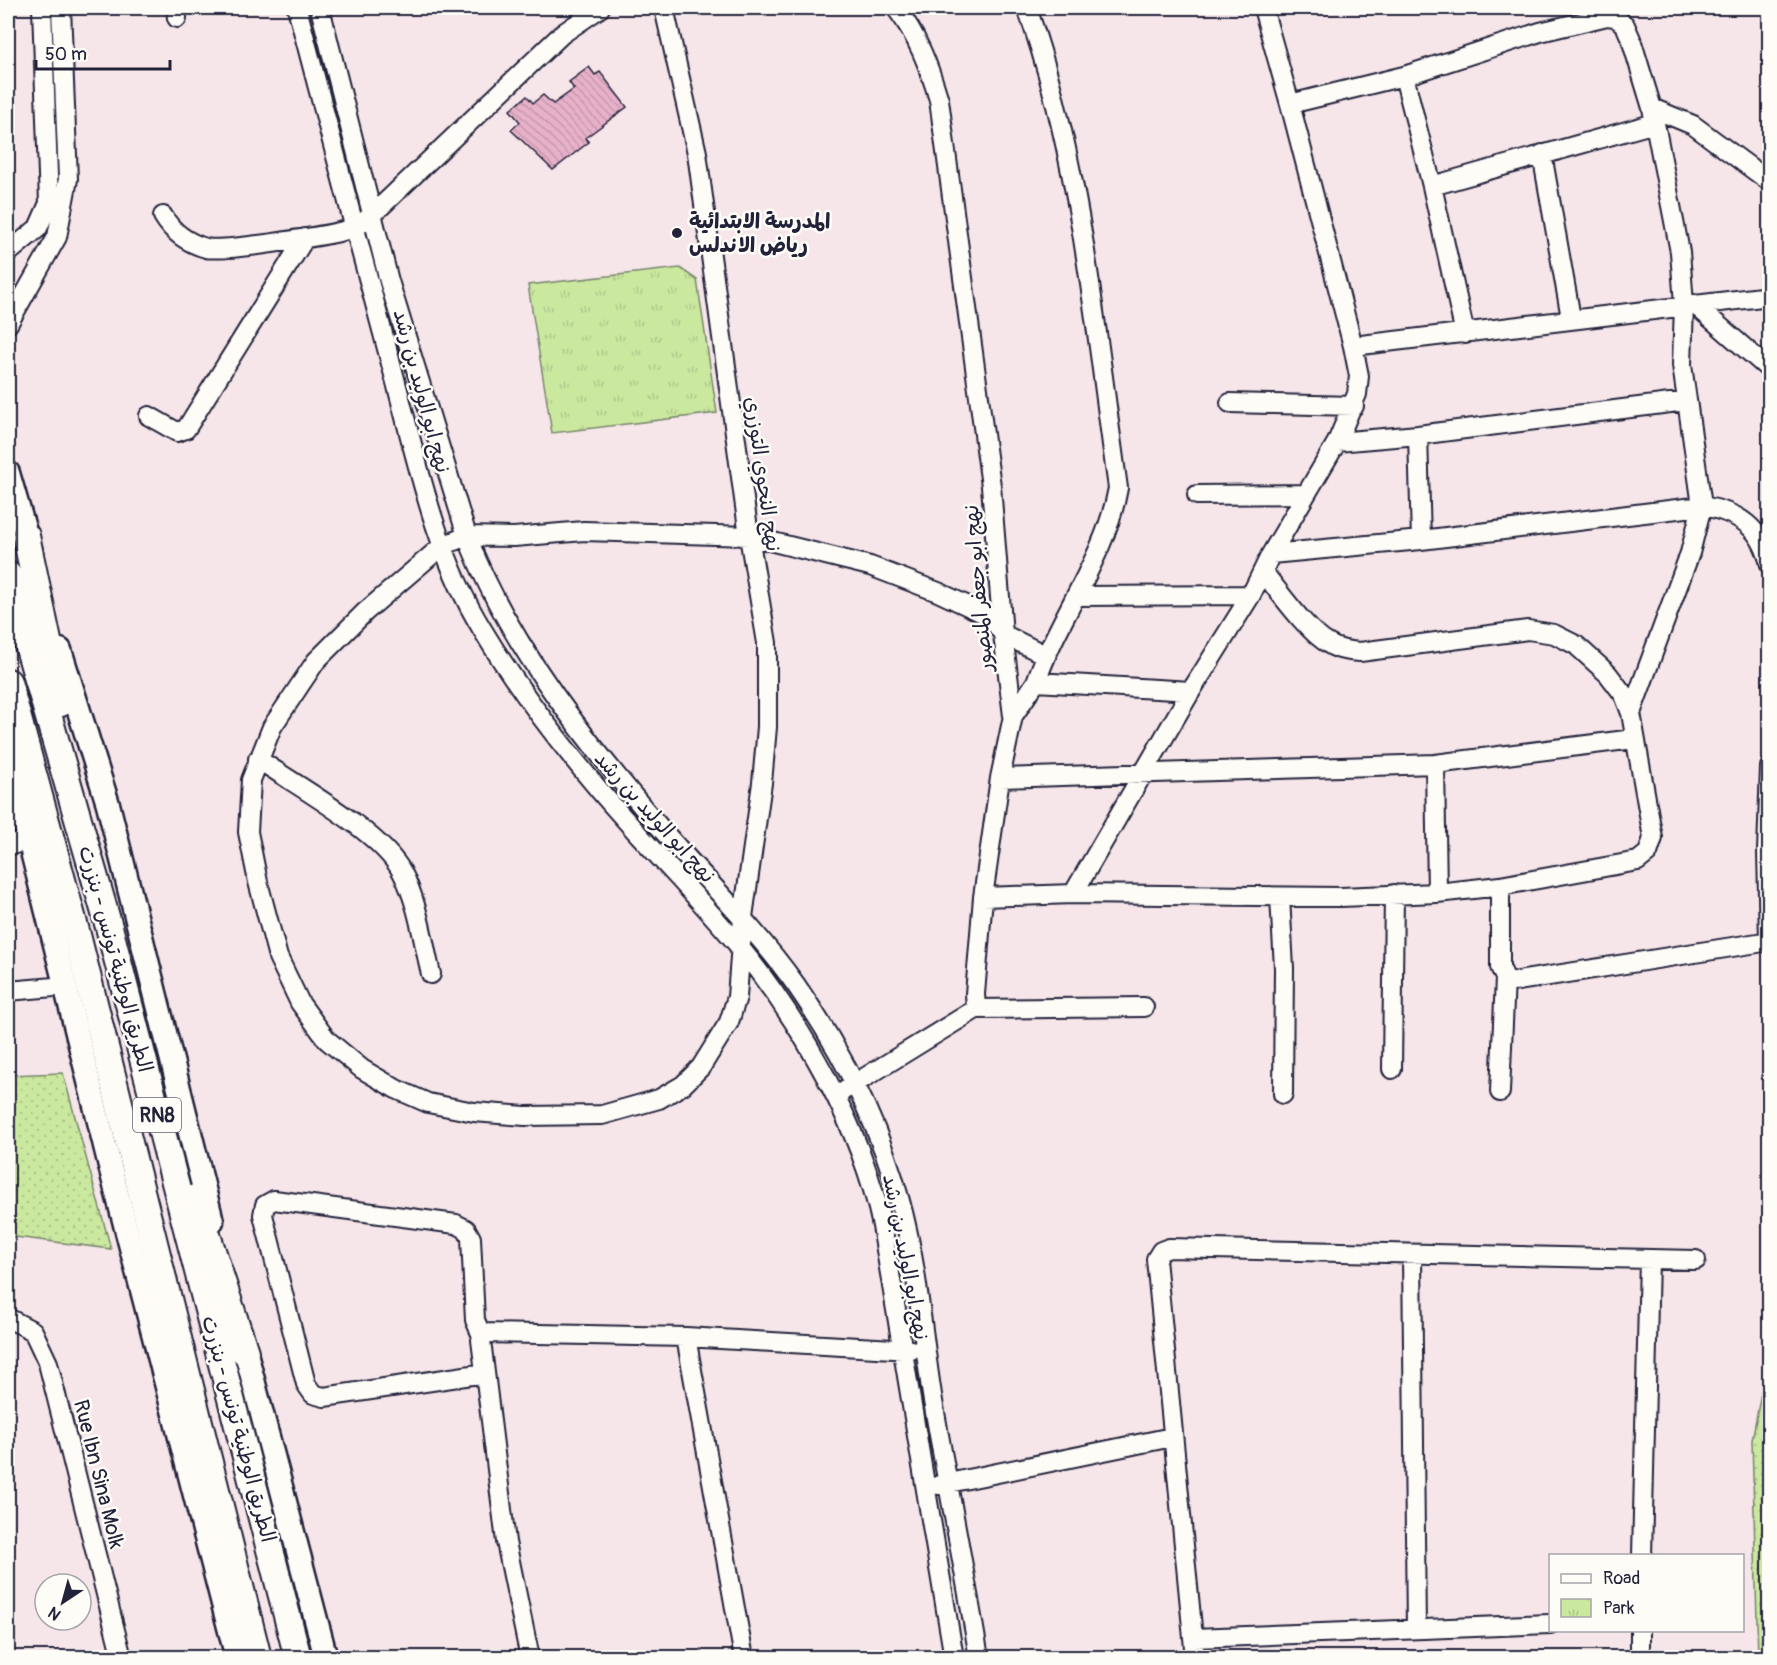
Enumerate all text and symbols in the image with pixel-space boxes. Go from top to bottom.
scale bar [36,33,170,71]
text: 50 m [45,43,87,66]
place label: المدرسة الابتدائية رياض الاندلس [689,208,831,259]
marker: المدرسة الابتدائية رياض الاندلس [670,226,684,240]
street label: نهج ابو الوليد بن رشد [387,306,456,476]
street label: نهج النحوي التوزري [737,395,787,553]
street label: نهج ابو جعفر المنصور [958,504,999,674]
street label: نهج ابو الوليد بن رشد [588,746,721,889]
street label: الطريق الوطنية تونس - بنزرت [72,843,159,1075]
road number: RN8 [133,1098,181,1132]
street label: نهج ابو الوليد بن رشد [876,1172,935,1342]
street label: الطريق الوطنية تونس - بنزرت [195,1313,282,1545]
street label: Rue Ibn Sina Molk [67,1397,130,1552]
legend [1549,1554,1744,1632]
text: Road [1603,1567,1640,1590]
north arrow [33,1572,93,1632]
text: Park [1603,1597,1635,1620]
text: N [44,1602,65,1625]

